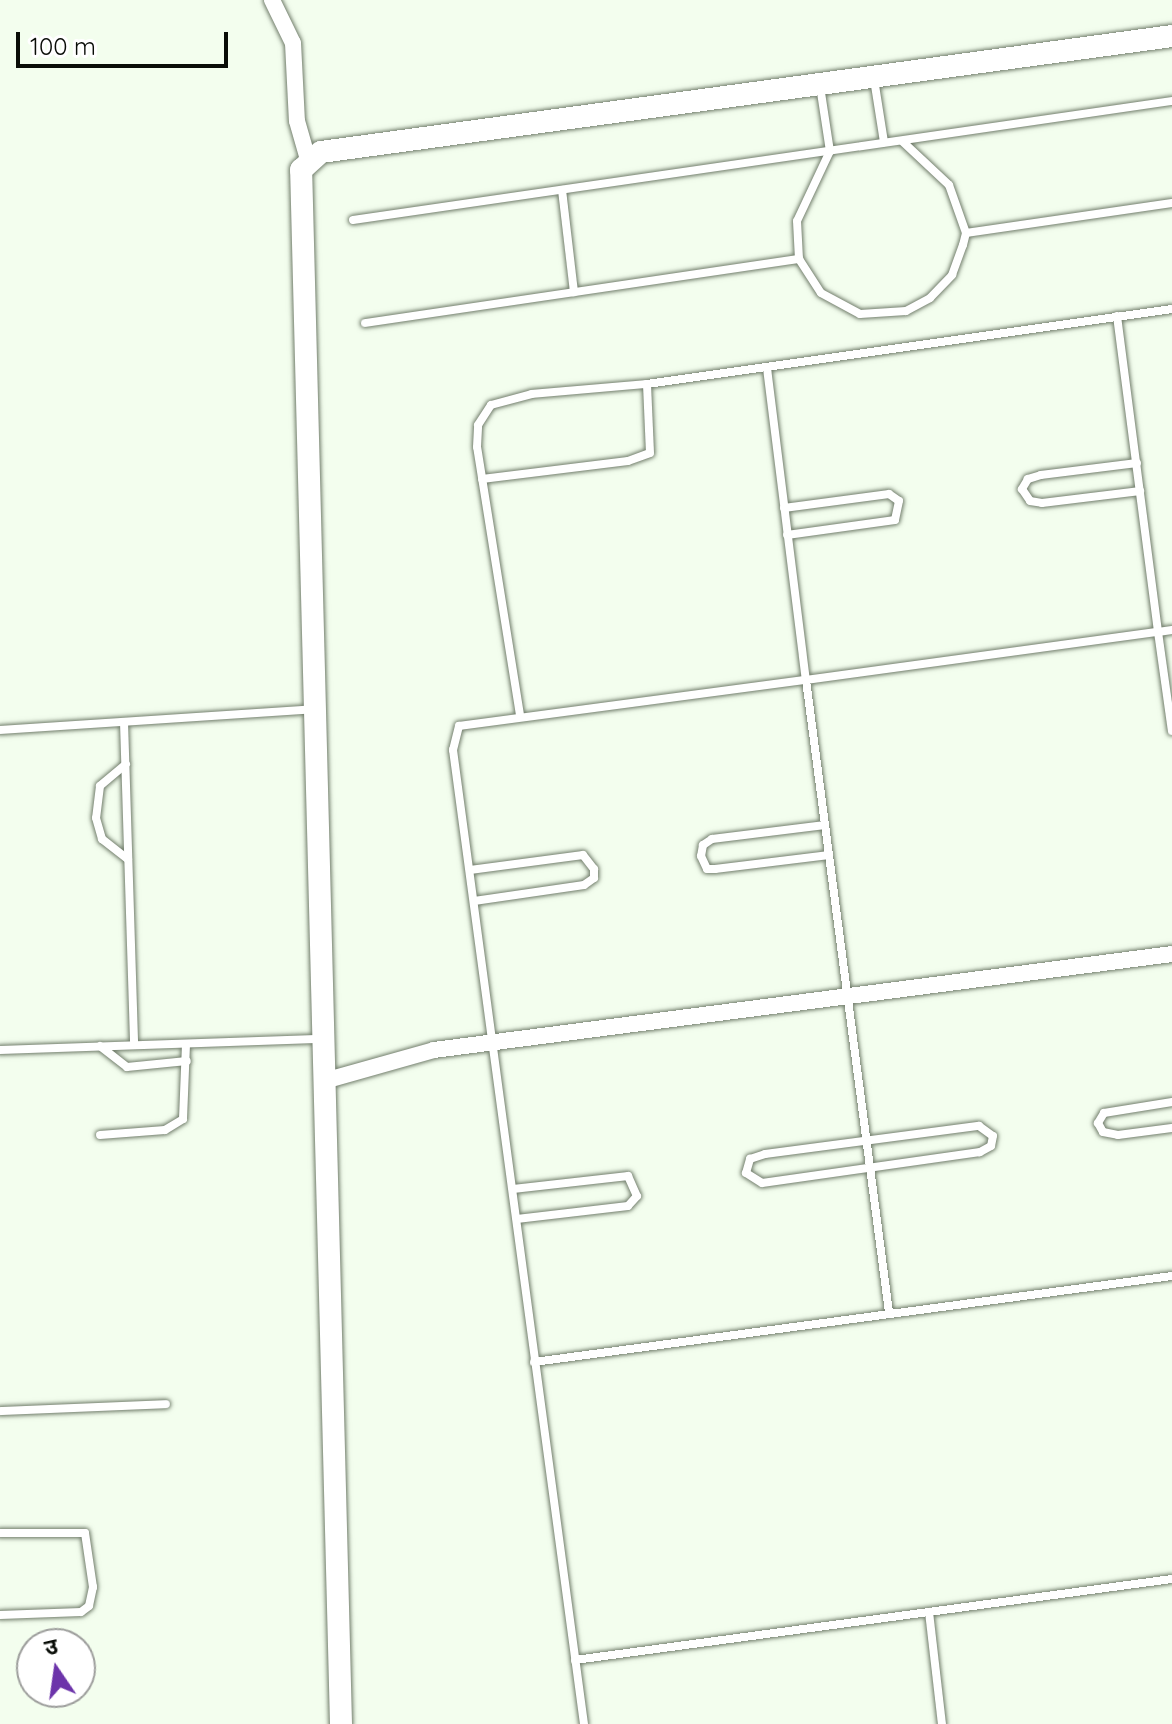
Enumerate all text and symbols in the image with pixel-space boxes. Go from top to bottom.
scale bar [20,16,232,66]
text: 100 m [30,31,96,61]
north arrow [16,1628,96,1708]
text: उ [42,1631,60,1662]

